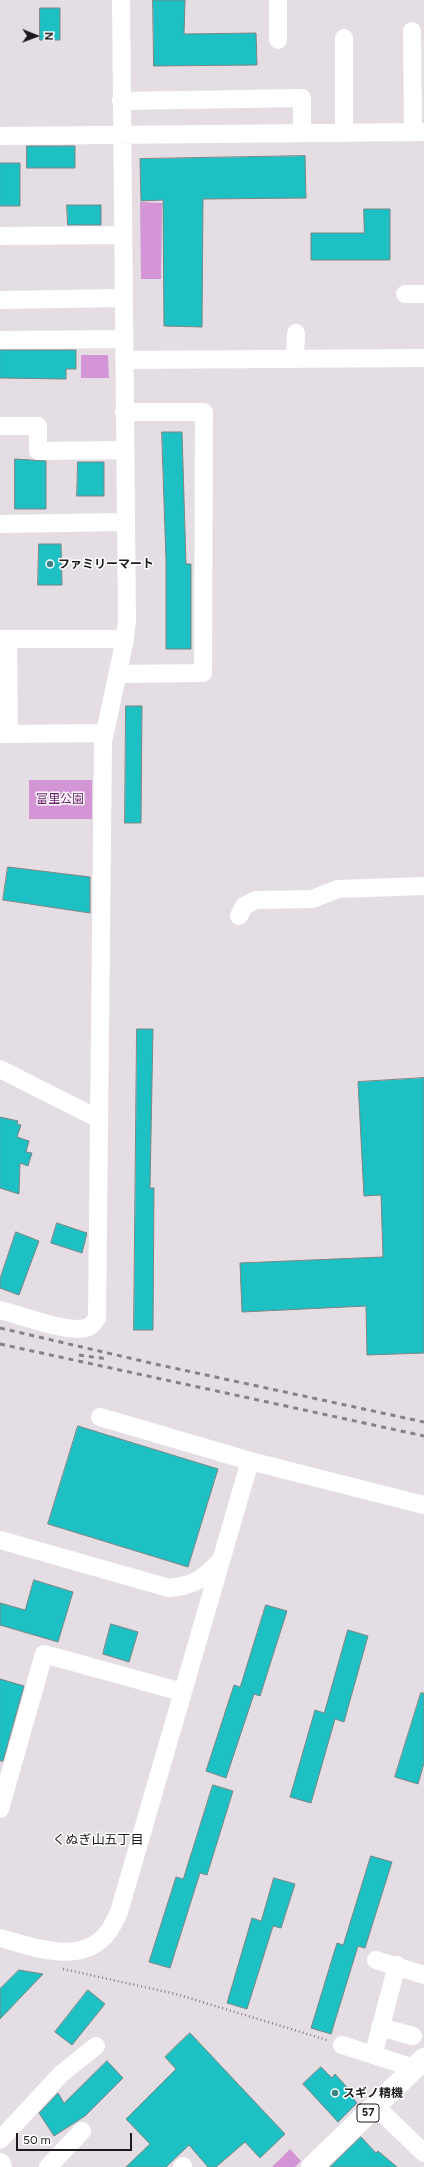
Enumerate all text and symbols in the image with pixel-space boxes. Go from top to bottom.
north arrow [16,16,56,56]
text: N [42,32,55,41]
place label: ファミリーマート [58,557,154,571]
marker: ファミリーマート [45,559,55,569]
park label: 富里公園 [36,792,84,806]
district label: くぬぎ山五丁目 [53,1832,143,1848]
place label: スギノ精機 [343,2086,403,2100]
marker: スギノ精機 [330,2088,340,2098]
road number: 57 [357,2104,379,2122]
scale bar [18,2125,134,2151]
text: 50 m [23,2133,51,2147]

